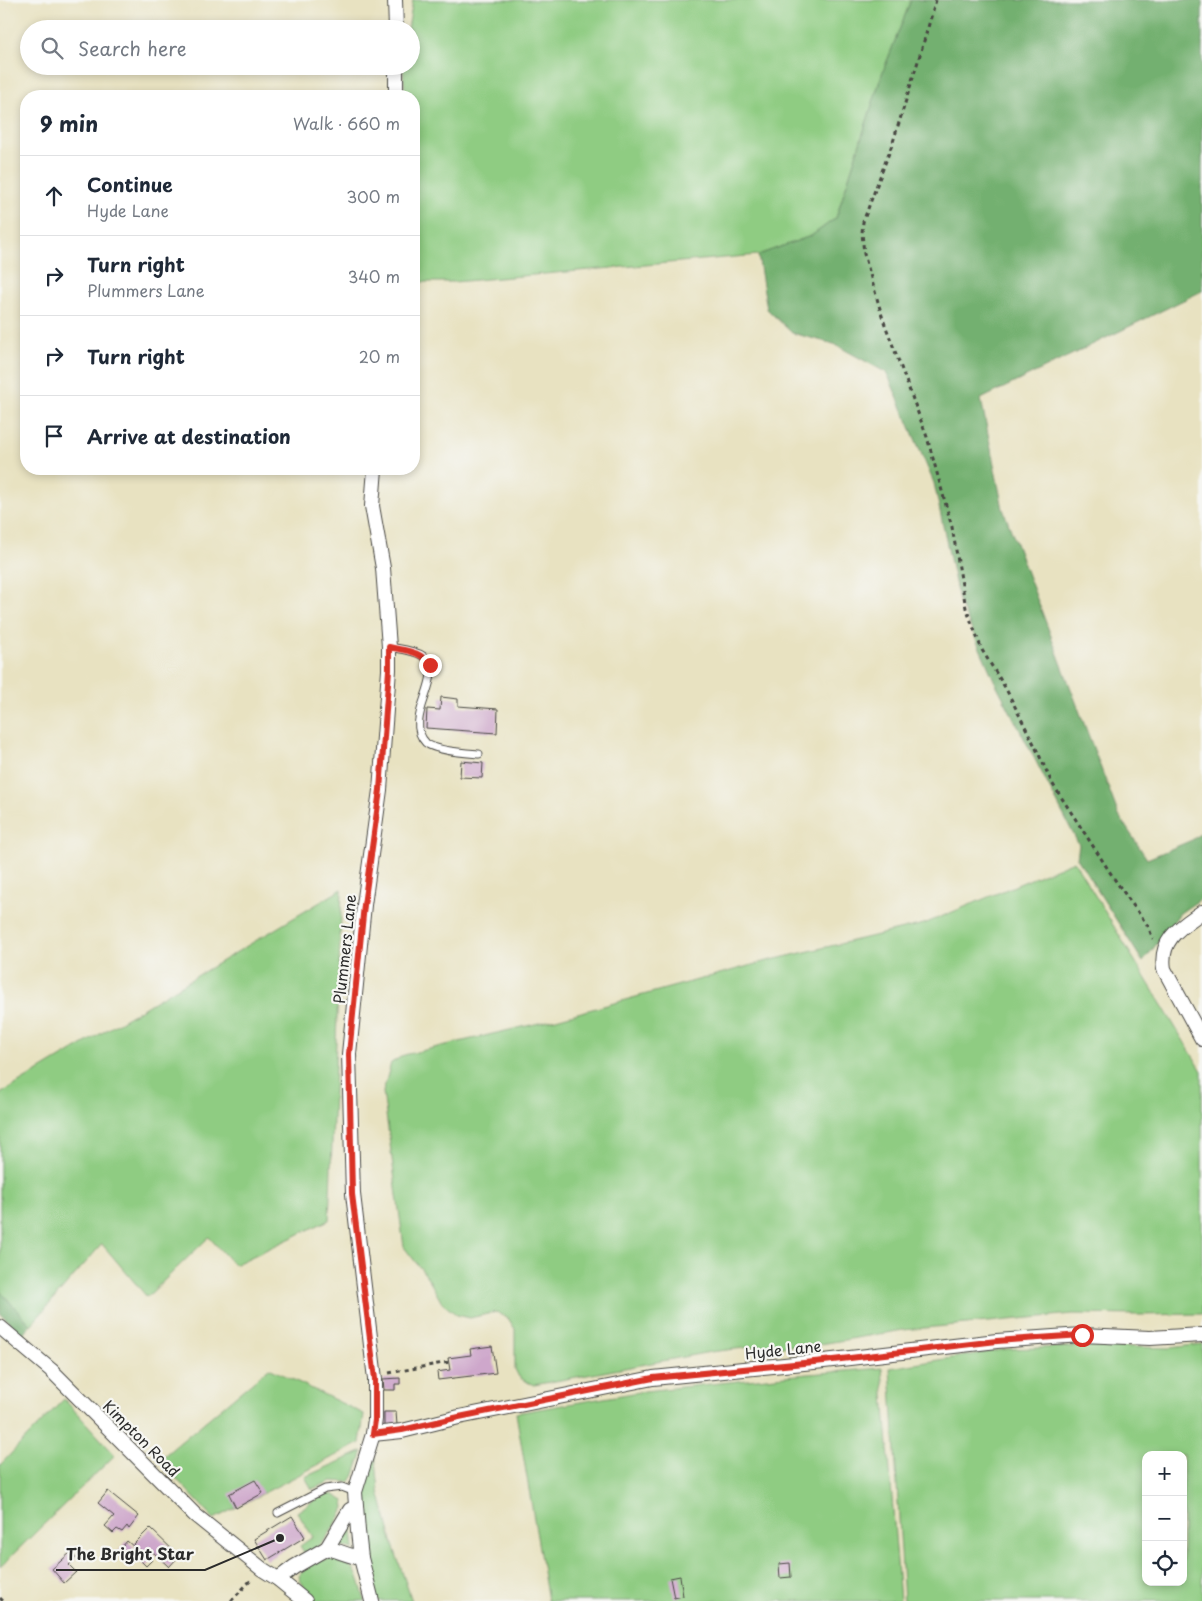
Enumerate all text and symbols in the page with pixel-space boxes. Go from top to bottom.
search box [20,20,420,75]
icon: search [38,34,66,62]
text: Search here [78,34,187,62]
text: 9 min [40,107,98,139]
text: Walk · 660 m [293,111,400,135]
text: Continue [87,170,173,198]
icon: ahead [40,182,68,210]
text: 300 m [346,184,400,208]
text: Hyde Lane [87,198,169,222]
text: Turn right [87,250,185,278]
icon: right [40,262,68,290]
text: 340 m [348,264,400,288]
text: Plummers Lane [87,278,205,302]
icon: right [40,342,68,370]
text: Turn right [87,342,185,370]
text: 20 m [359,344,400,368]
icon: arrive [40,422,68,450]
text: Arrive at destination [87,422,291,450]
route end [419,654,442,677]
street label: Plummers Lane [327,893,361,1005]
route start [1071,1324,1094,1347]
street label: Hyde Lane [744,1334,823,1364]
street label: Kimpton Road [98,1394,186,1482]
map controls [1142,1451,1187,1586]
button: + [1142,1451,1187,1496]
button: − [1142,1496,1187,1541]
callout: The Bright Star [56,1539,205,1570]
text: The Bright Star [66,1541,195,1565]
button: locate [1142,1541,1187,1586]

